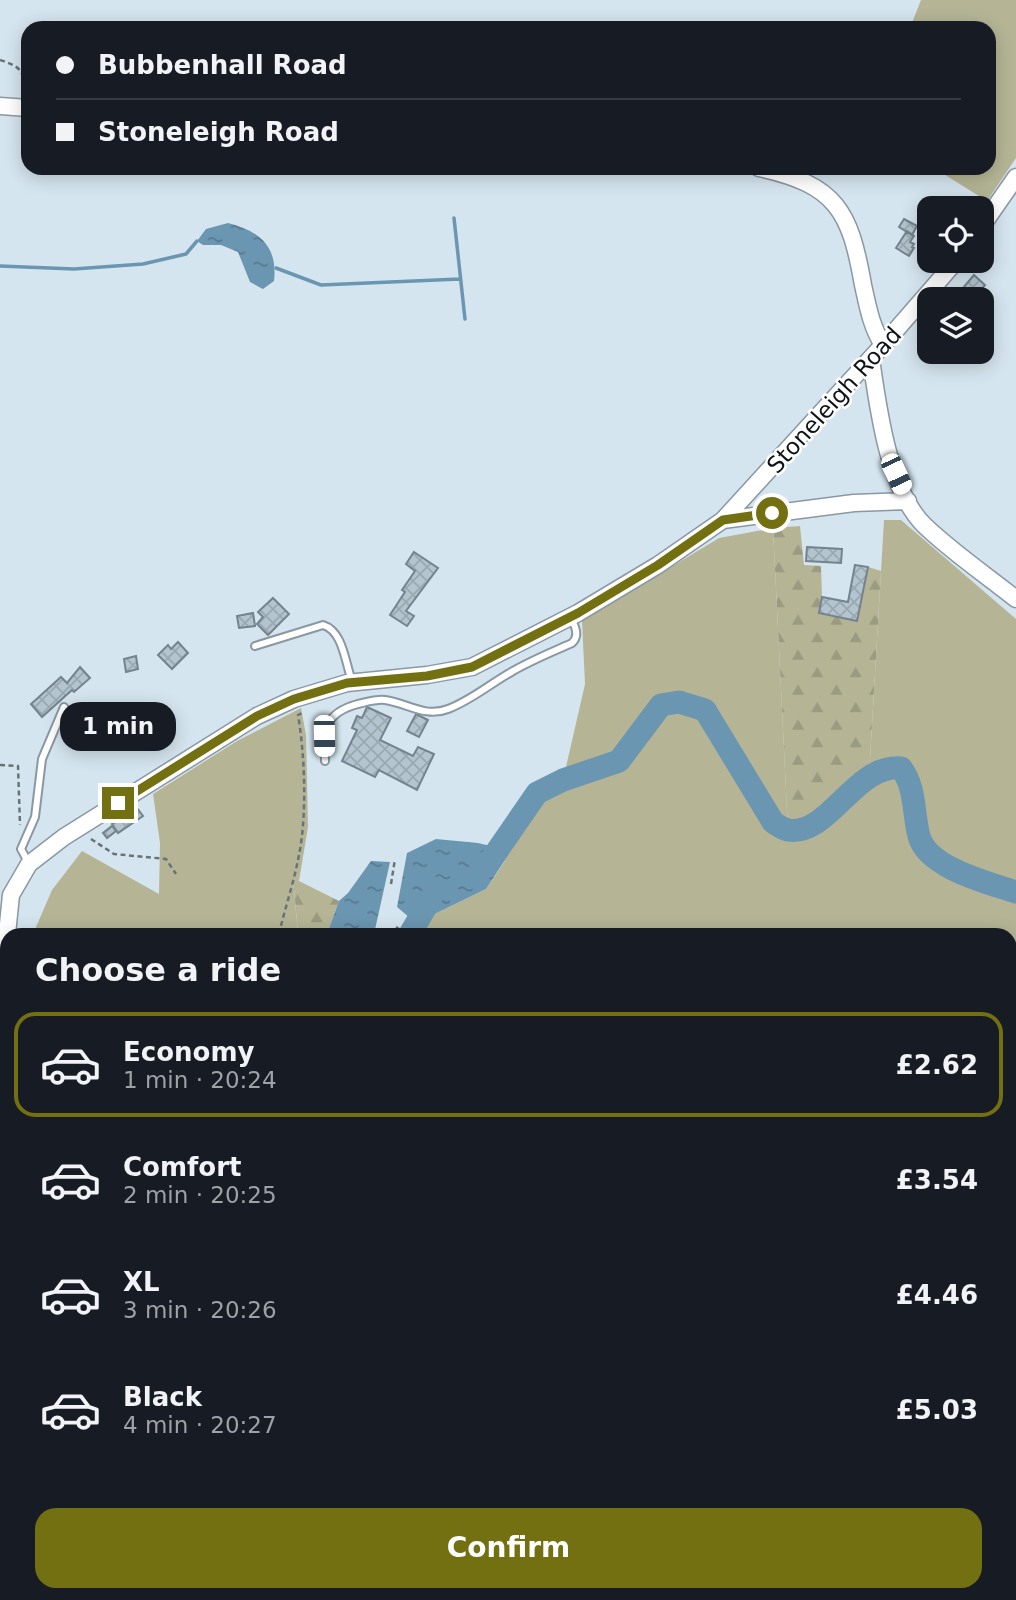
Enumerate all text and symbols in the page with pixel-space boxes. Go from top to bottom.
text: Bubbenhall Road [98,50,347,80]
text: Stoneleigh Road [98,117,339,147]
map controls [917,196,994,364]
button: locate [917,196,994,273]
button: layers [917,287,994,364]
street label: Stoneleigh Road [762,322,906,478]
car [878,451,915,497]
route start [756,497,788,529]
callout: 1 min [60,702,176,750]
text: 1 min [82,713,154,739]
car [314,715,335,757]
route end [102,787,134,819]
text: Choose a ride [35,951,281,989]
icon: car [39,1033,102,1096]
text: Economy [123,1037,254,1067]
text: £2.62 [896,1050,978,1080]
text: 1 min · 20:24 [123,1067,277,1093]
icon: car [39,1148,102,1211]
text: Comfort [123,1152,241,1182]
text: £3.54 [896,1165,978,1195]
text: 2 min · 20:25 [123,1182,277,1208]
icon: car [39,1263,102,1326]
text: XL [123,1267,160,1297]
text: £4.46 [896,1280,978,1310]
text: 3 min · 20:26 [123,1297,277,1323]
icon: car [39,1378,102,1441]
text: Black [123,1382,202,1412]
text: £5.03 [896,1395,978,1425]
text: 4 min · 20:27 [123,1412,277,1438]
button: Confirm [35,1508,982,1588]

